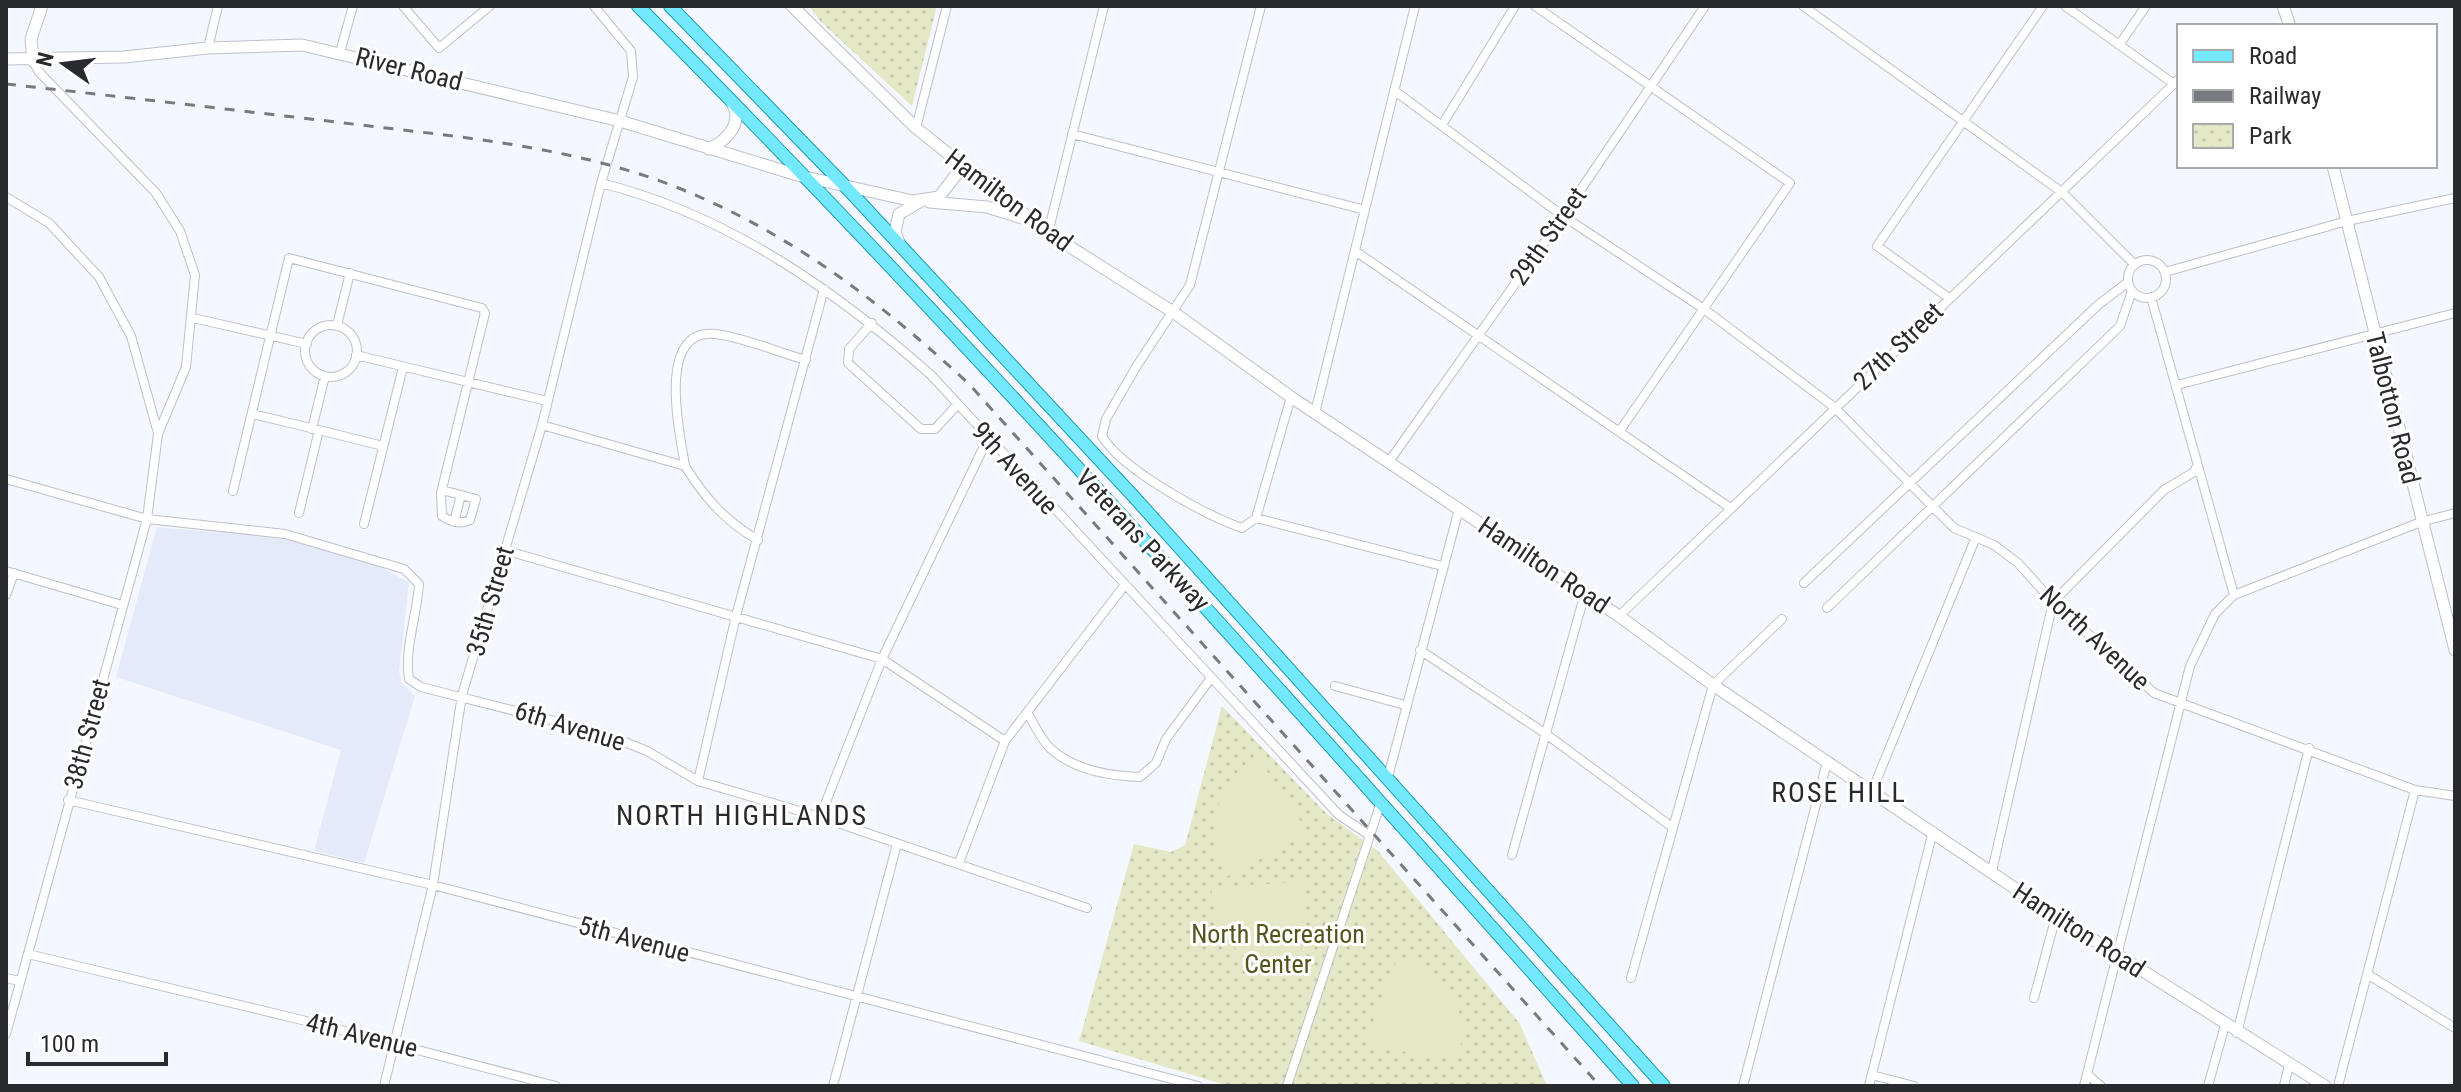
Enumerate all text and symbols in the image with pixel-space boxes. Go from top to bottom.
north arrow [24,24,104,104]
legend [2177,24,2437,168]
street label: River Road [352,41,466,97]
text: Road [2249,42,2297,70]
text: N [31,50,59,69]
text: Railway [2249,82,2321,110]
text: Park [2249,122,2292,150]
street label: Hamilton Road [940,142,1078,258]
street label: 29th Street [1503,181,1593,291]
street label: 27th Street [1847,296,1949,396]
street label: Talbotton Road [2360,329,2426,487]
street label: 9th Avenue [966,416,1064,520]
street label: Veterans Parkway [1070,463,1216,617]
street label: Hamilton Road [1473,510,1615,620]
street label: 35th Street [460,543,520,659]
street label: North Avenue [2034,580,2156,696]
street label: 38th Street [58,676,116,792]
street label: 6th Avenue [511,695,629,757]
district label: ROSE HILL [1771,776,1907,809]
district label: NORTH HIGHLANDS [616,799,868,832]
street label: Hamilton Road [2007,876,2151,984]
street label: 5th Avenue [575,910,693,968]
park label: North Recreation Center [1191,919,1365,979]
street label: 4th Avenue [303,1007,421,1063]
scale bar [28,1016,166,1066]
text: 100 m [40,1030,99,1058]

